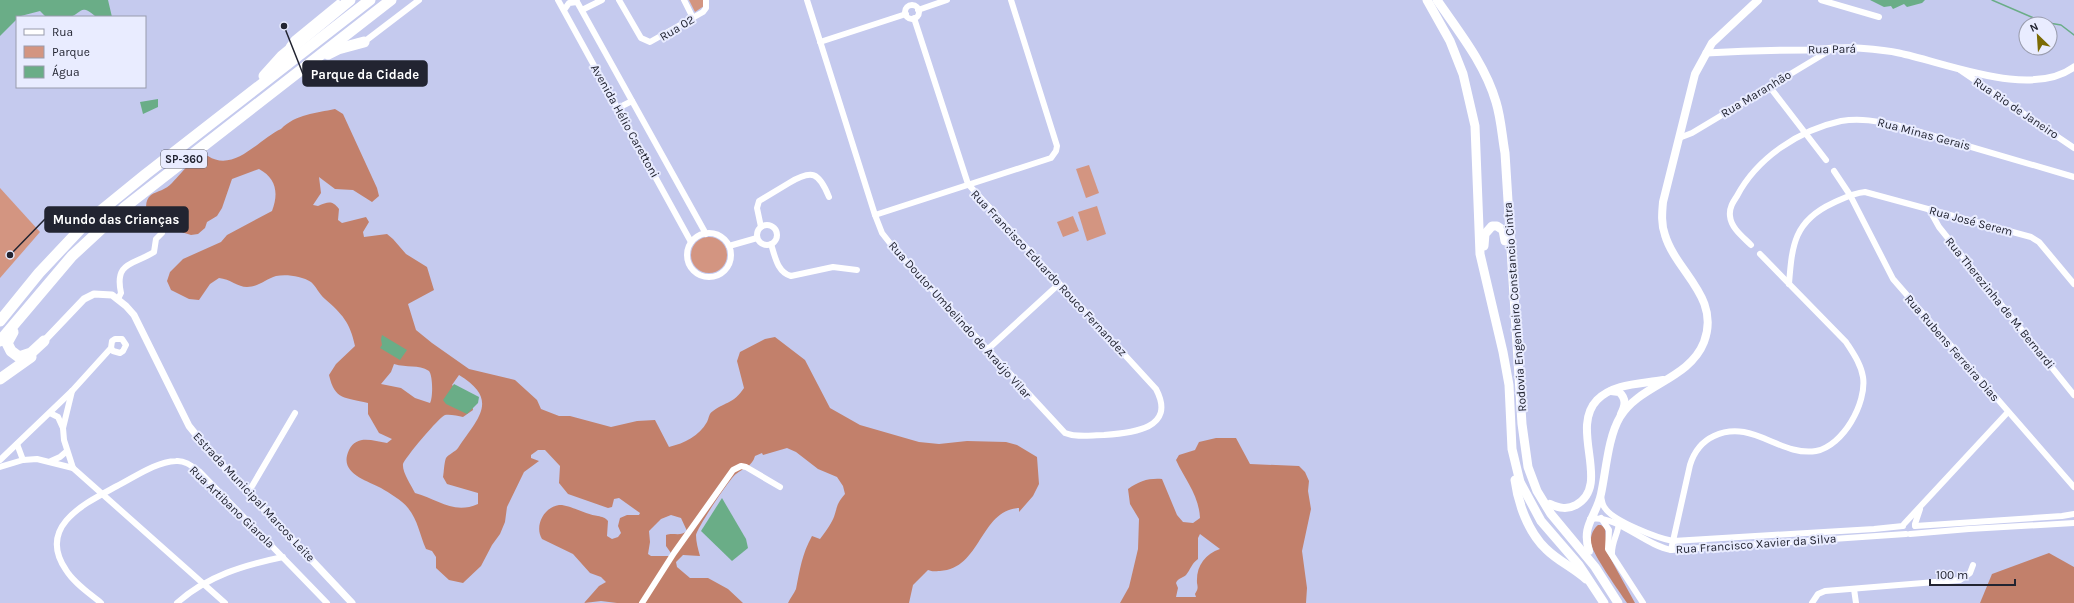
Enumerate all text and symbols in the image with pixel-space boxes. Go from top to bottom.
street label: Rua 02 [657,12,697,44]
legend [16,16,146,88]
north arrow [2018,16,2058,56]
text: N [2028,20,2040,35]
text: Rua [52,25,73,39]
street label: Rua Pará [1808,42,1856,56]
text: Parque [52,45,90,59]
callout: Parque da Cidade [303,61,427,86]
street label: Avenida Hélio Carettoni [588,62,662,180]
text: Água [52,64,80,79]
text: Parque da Cidade [311,67,419,83]
street label: Rua Maranhão [1718,68,1794,120]
street label: Rua Rio de Janeiro [1971,74,2061,142]
street label: Rua Minas Gerais [1876,115,1972,153]
road number: SP-360 [161,150,207,168]
street label: Rua Francisco Eduardo Rouco Fernandez [968,187,1130,359]
street label: Rodovia Engenheiro Constancio Cintra [1501,202,1529,412]
street label: Rua José Serem [1928,203,2014,239]
callout: Mundo das Crianças [45,207,188,232]
text: Mundo das Crianças [53,212,179,227]
street label: Rua Therezinha de M. Bernardi [1943,234,2057,372]
street label: Rua Doutor Umbelindo de Araújo Vilar [886,239,1035,402]
street label: Rua Rubens Ferreira Dias [1902,292,2002,404]
street label: Estrada Municipal Marcos Leite [190,429,318,565]
street label: Rua Artibano Giarola [187,463,277,551]
street label: Rua Francisco Xavier da Silva [1675,531,1837,557]
scale bar [1930,561,2015,587]
text: 100 m [1936,568,1968,582]

